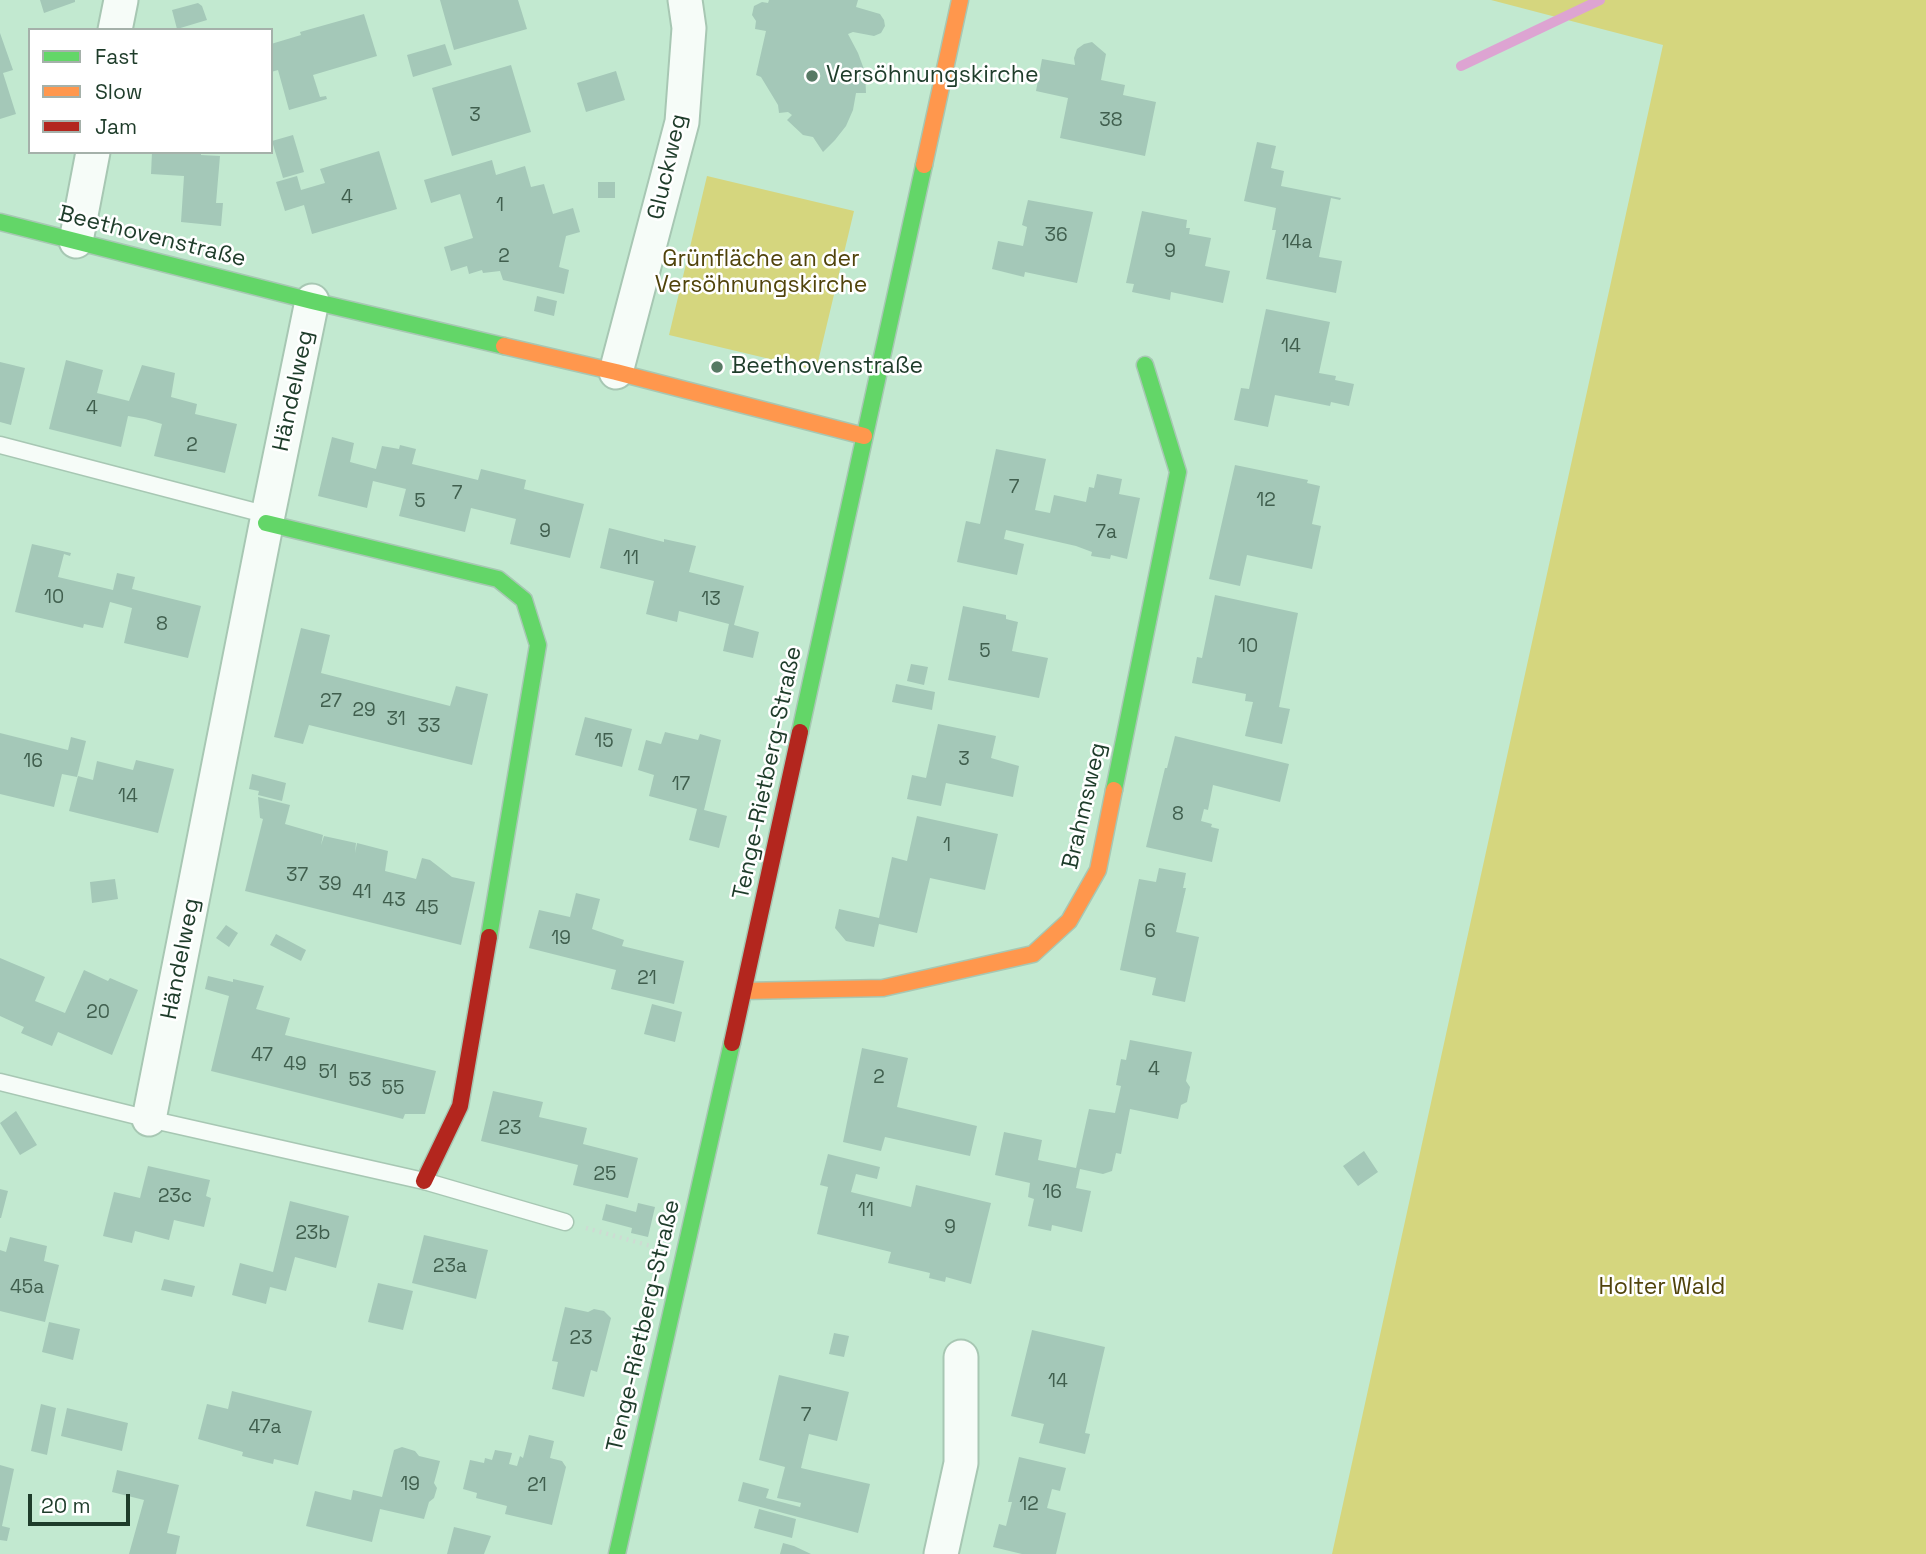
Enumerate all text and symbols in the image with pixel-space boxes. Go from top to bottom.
legend [28,28,273,154]
text: Fast [95,43,139,70]
place label: Versöhnungskirche [826,62,1039,90]
marker: Versöhnungskirche [804,68,820,84]
text: Slow [95,78,143,105]
house number: 3 [469,105,481,127]
house number: 38 [1099,110,1123,132]
street label: Gluckweg [642,111,694,223]
text: Jam [95,113,137,140]
house number: 4 [341,187,353,209]
house number: 1 [496,195,504,217]
street label: Beethovenstraße [55,200,249,274]
house number: 36 [1044,225,1068,247]
house number: 14a [1282,232,1312,254]
house number: 9 [1164,241,1176,263]
house number: 2 [498,246,510,268]
park label: Grünfläche an der Versöhnungskirche [655,246,867,300]
street label: Händelweg [268,328,320,454]
house number: 14 [1281,336,1301,358]
place label: Beethovenstraße [731,353,923,381]
marker: Beethovenstraße [709,359,725,375]
house number: 4 [86,398,98,420]
house number: 2 [186,435,198,457]
house number: 7 [1009,477,1019,499]
house number: 7 [452,483,462,505]
house number: 12 [1256,490,1276,512]
house number: 5 [414,491,426,513]
house number: 9 [539,521,551,543]
house number: 7a [1095,522,1117,544]
house number: 11 [623,548,639,570]
house number: 10 [44,587,64,609]
house number: 13 [701,589,721,611]
house number: 8 [156,614,168,636]
house number: 10 [1238,636,1258,658]
house number: 5 [979,641,991,663]
street label: Tenge-Rietberg-Straße [728,644,808,902]
house number: 27 [320,691,342,713]
house number: 29 [352,700,376,722]
house number: 31 [386,709,406,731]
house number: 33 [418,716,440,738]
house number: 15 [594,731,614,753]
street label: Brahmsweg [1057,740,1113,872]
house number: 3 [958,749,970,771]
house number: 16 [23,751,43,773]
house number: 17 [672,774,690,796]
house number: 14 [118,786,138,808]
house number: 8 [1172,804,1184,826]
house number: 1 [943,835,951,857]
house number: 37 [286,865,308,887]
house number: 39 [318,874,342,896]
house number: 41 [352,882,372,904]
house number: 43 [382,890,406,912]
street label: Händelweg [156,896,206,1022]
house number: 45 [415,898,439,920]
house number: 6 [1144,921,1156,943]
house number: 19 [551,928,571,950]
house number: 21 [637,968,657,990]
house number: 20 [86,1002,110,1024]
house number: 47 [251,1045,273,1067]
house number: 49 [283,1054,307,1076]
house number: 4 [1148,1059,1160,1081]
house number: 51 [318,1062,338,1084]
house number: 2 [873,1067,885,1089]
house number: 53 [349,1070,371,1092]
house number: 55 [382,1078,404,1100]
house number: 23 [499,1118,521,1140]
house number: 25 [594,1164,616,1186]
house number: 16 [1042,1182,1062,1204]
house number: 23c [158,1186,192,1208]
street label: Tenge-Rietberg-Straße [602,1197,686,1455]
house number: 11 [858,1200,874,1222]
house number: 9 [944,1217,956,1239]
house number: 23b [295,1223,331,1245]
house number: 23a [433,1256,467,1278]
park label: Holter Wald [1599,1274,1725,1302]
house number: 45a [10,1277,44,1299]
house number: 23 [570,1328,592,1350]
house number: 14 [1048,1371,1068,1393]
house number: 7 [801,1405,811,1427]
house number: 47a [249,1417,281,1439]
house number: 19 [400,1474,420,1496]
house number: 21 [527,1475,547,1497]
scale bar [32,1480,133,1524]
text: 20 m [41,1492,91,1519]
house number: 12 [1019,1494,1039,1516]

